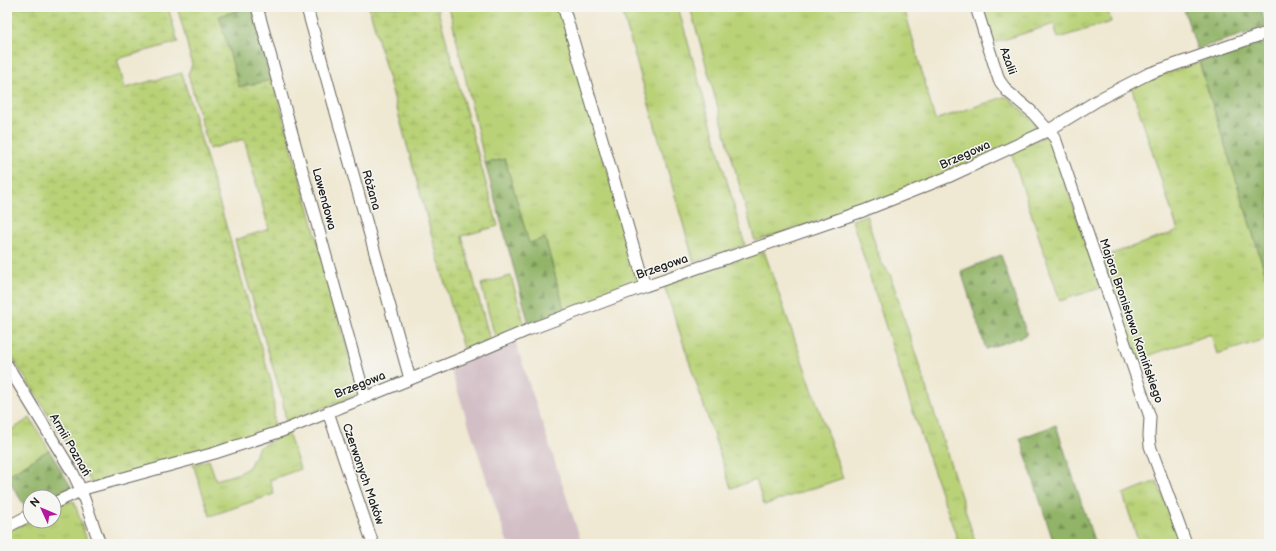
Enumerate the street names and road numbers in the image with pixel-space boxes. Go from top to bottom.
street label: Azalii [996,45,1020,77]
street label: Brzegowa [937,137,993,173]
street label: Lawendowa [309,166,340,232]
street label: Różana [358,168,384,212]
street label: Majora Bronisława Kamińskiego [1096,237,1166,405]
street label: Brzegowa [634,251,690,283]
street label: Brzegowa [332,368,388,402]
street label: Armii Poznań [46,411,94,479]
street label: Czerwonych Maków [339,421,387,527]

